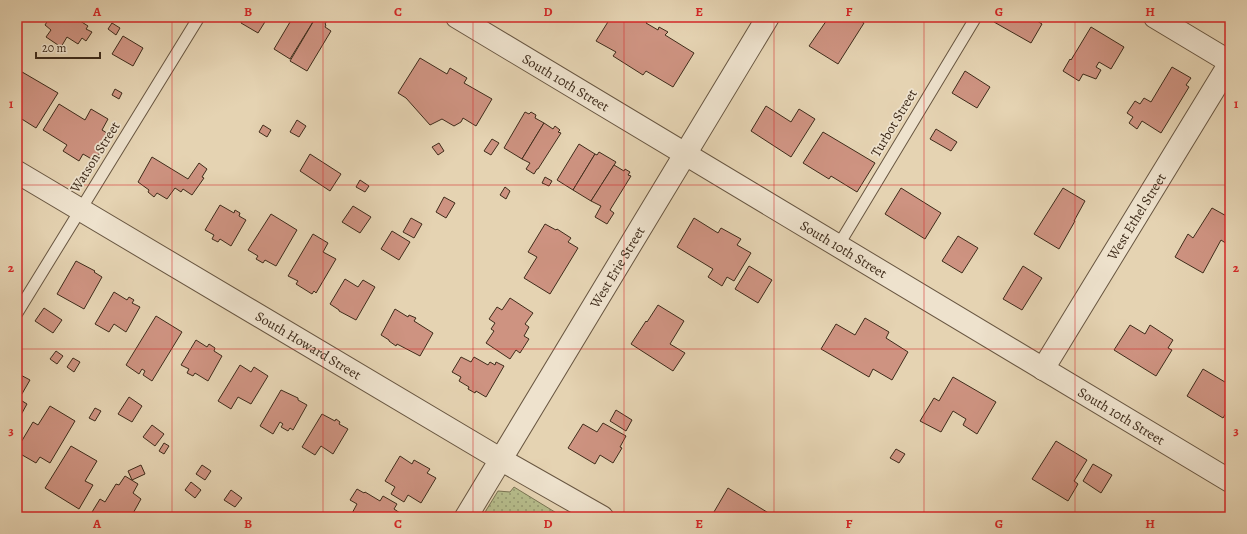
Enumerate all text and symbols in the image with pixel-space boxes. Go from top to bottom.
text: A [92,3,102,20]
text: B [244,3,252,20]
text: C [394,3,402,20]
text: D [543,3,553,20]
text: E [695,3,703,20]
text: F [846,3,853,20]
text: G [995,3,1003,20]
text: H [1145,3,1155,20]
scale bar [36,34,100,60]
text: 20 m [42,40,66,56]
street label: South 10th Street [519,49,613,116]
street label: Turbot Street [866,85,922,160]
text: 1 [9,95,14,112]
text: 1 [1234,95,1239,112]
street label: Watson Street [65,117,125,197]
street label: West Ethel Street [1102,169,1170,264]
street label: South 10th Street [797,216,891,283]
street label: West Erie Street [585,222,649,312]
text: 2 [8,259,15,276]
text: 2 [1233,259,1240,276]
street label: South Howard Street [252,306,365,384]
street label: South 10th Street [1074,382,1169,449]
text: 3 [8,422,14,439]
text: 3 [1233,422,1239,439]
text: A [92,515,102,532]
text: B [244,515,252,532]
text: C [394,515,402,532]
text: D [543,515,553,532]
text: E [695,515,703,532]
text: F [846,515,853,532]
text: G [995,515,1003,532]
text: H [1145,515,1155,532]

